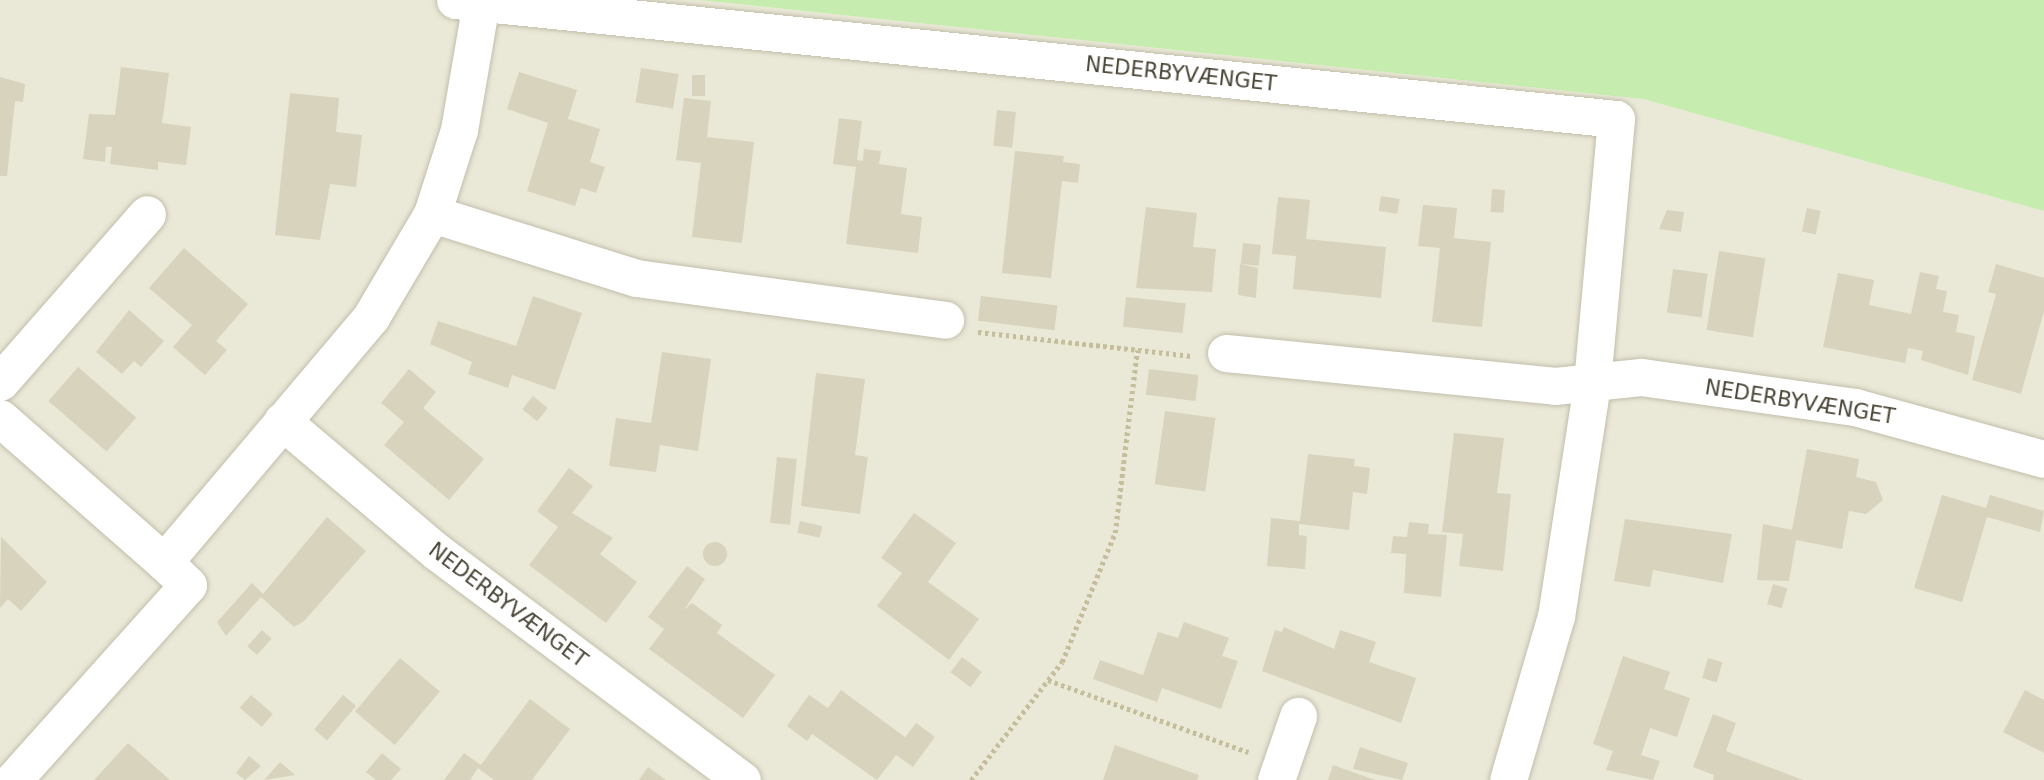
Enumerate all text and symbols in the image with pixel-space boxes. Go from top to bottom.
street label: NEDERBYVÆNGET [1084,51,1278,97]
street label: NEDERBYVÆNGET [1703,375,1897,429]
street label: NEDERBYVÆNGET [424,537,592,673]

